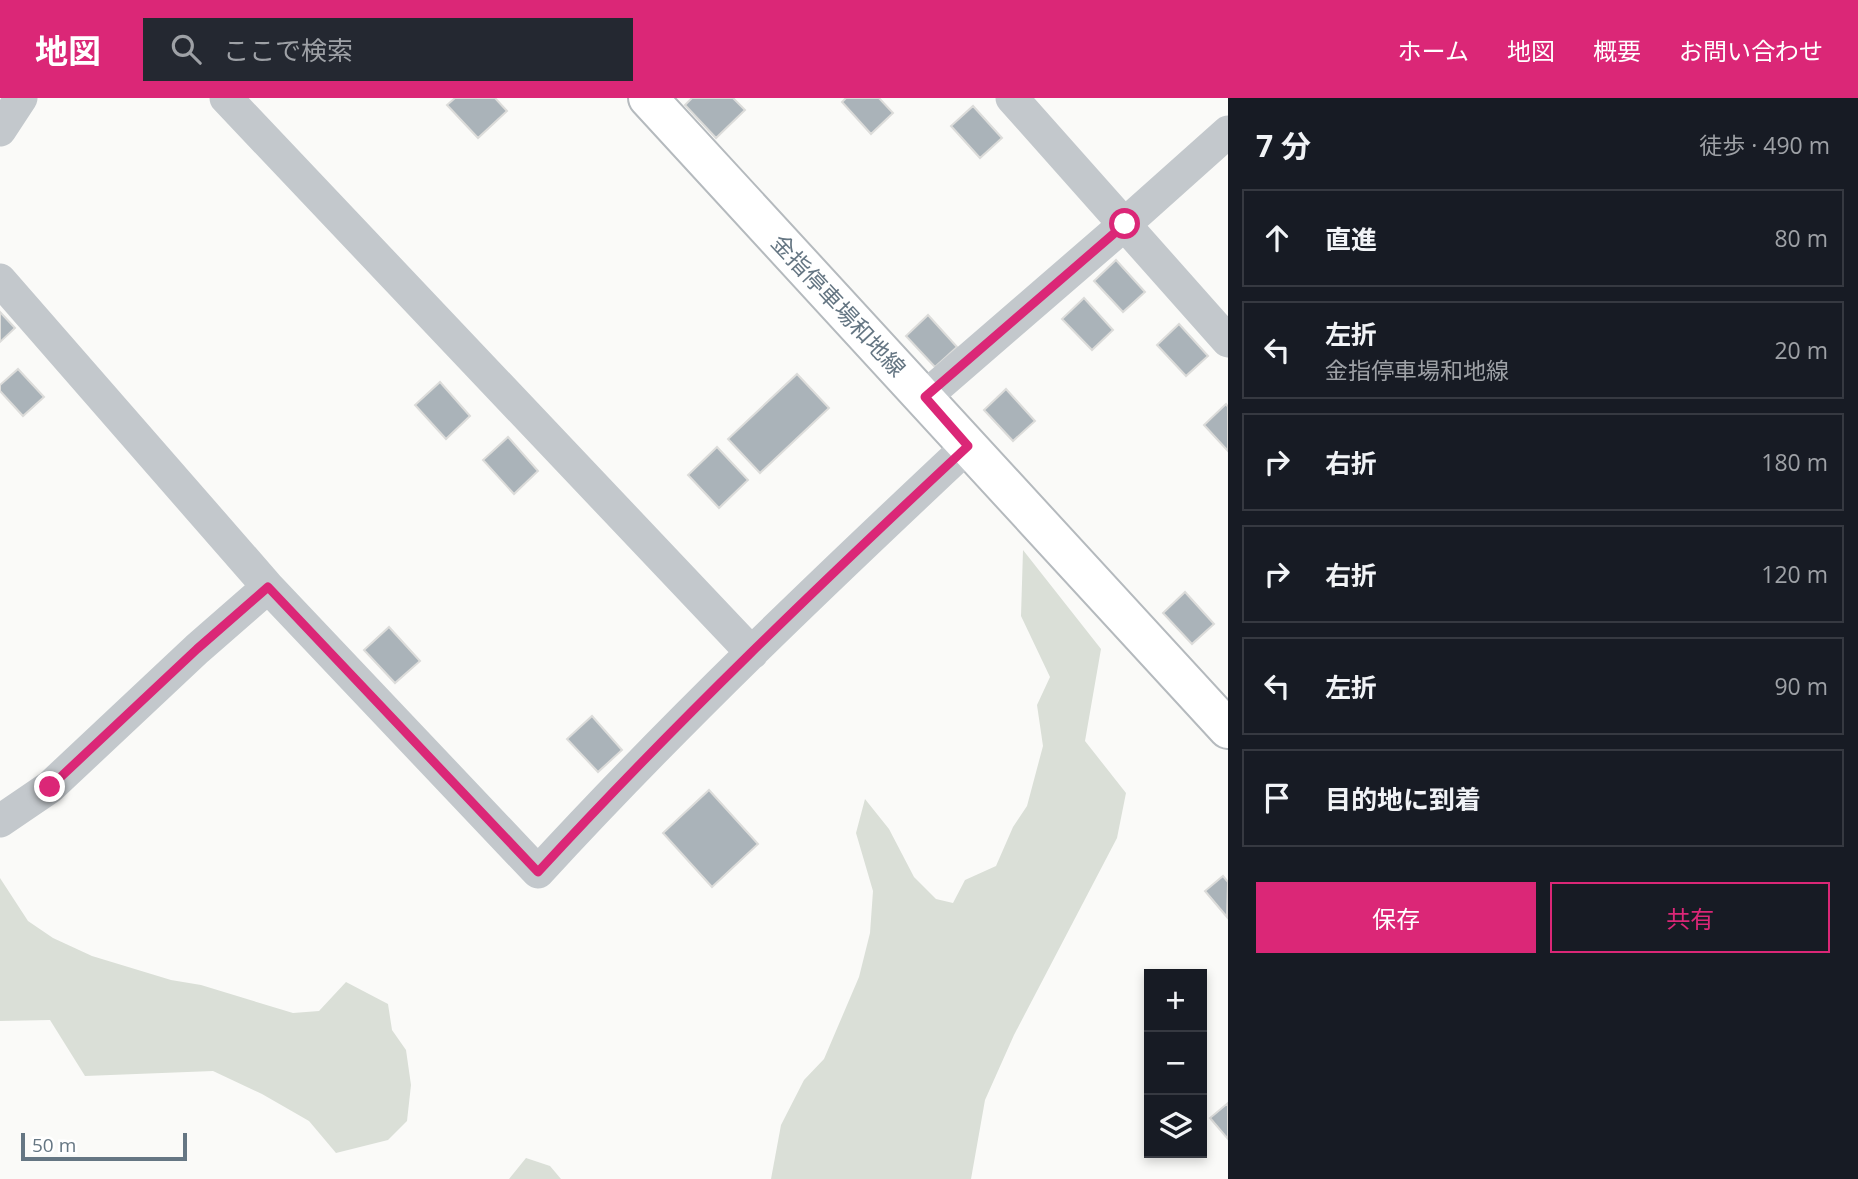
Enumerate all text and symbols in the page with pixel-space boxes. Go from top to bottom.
search box [143,18,633,81]
text: 地図 [35,28,101,73]
icon: search [167,30,205,68]
text: ここで検索 [223,32,353,68]
text: ホーム [1398,34,1469,67]
text: 地図 [1507,34,1555,67]
text: 概要 [1593,34,1641,67]
text: お問い合わせ [1679,34,1823,67]
text: 7 分 [1256,125,1311,166]
text: 徒歩 · 490 m [1699,129,1830,161]
route start [1109,208,1140,239]
icon: ahead [1258,219,1296,257]
text: 直進 [1325,221,1377,257]
text: 80 m [1774,222,1828,254]
street label: 金指停車場和地線 [765,227,913,383]
text: 左折 [1325,316,1377,352]
icon: left [1258,331,1296,369]
text: 20 m [1774,334,1828,366]
text: 金指停車場和地線 [1325,354,1509,386]
icon: right [1258,443,1296,481]
text: 右折 [1325,445,1377,481]
text: 180 m [1761,446,1828,478]
icon: right [1258,555,1296,593]
text: 右折 [1325,557,1377,593]
text: 120 m [1761,558,1828,590]
icon: left [1258,667,1296,705]
text: 左折 [1325,669,1377,705]
text: 90 m [1774,670,1828,702]
route end [34,771,65,802]
icon: arrive [1258,779,1296,817]
text: 目的地に到着 [1325,781,1481,817]
button: 保存 [1256,882,1536,953]
button: 共有 [1550,882,1830,953]
map controls [1144,969,1207,1158]
button: + [1144,969,1207,1032]
button: − [1144,1032,1207,1095]
button: layers [1144,1095,1207,1158]
scale bar [21,1130,187,1162]
text: 50 m [32,1132,76,1158]

